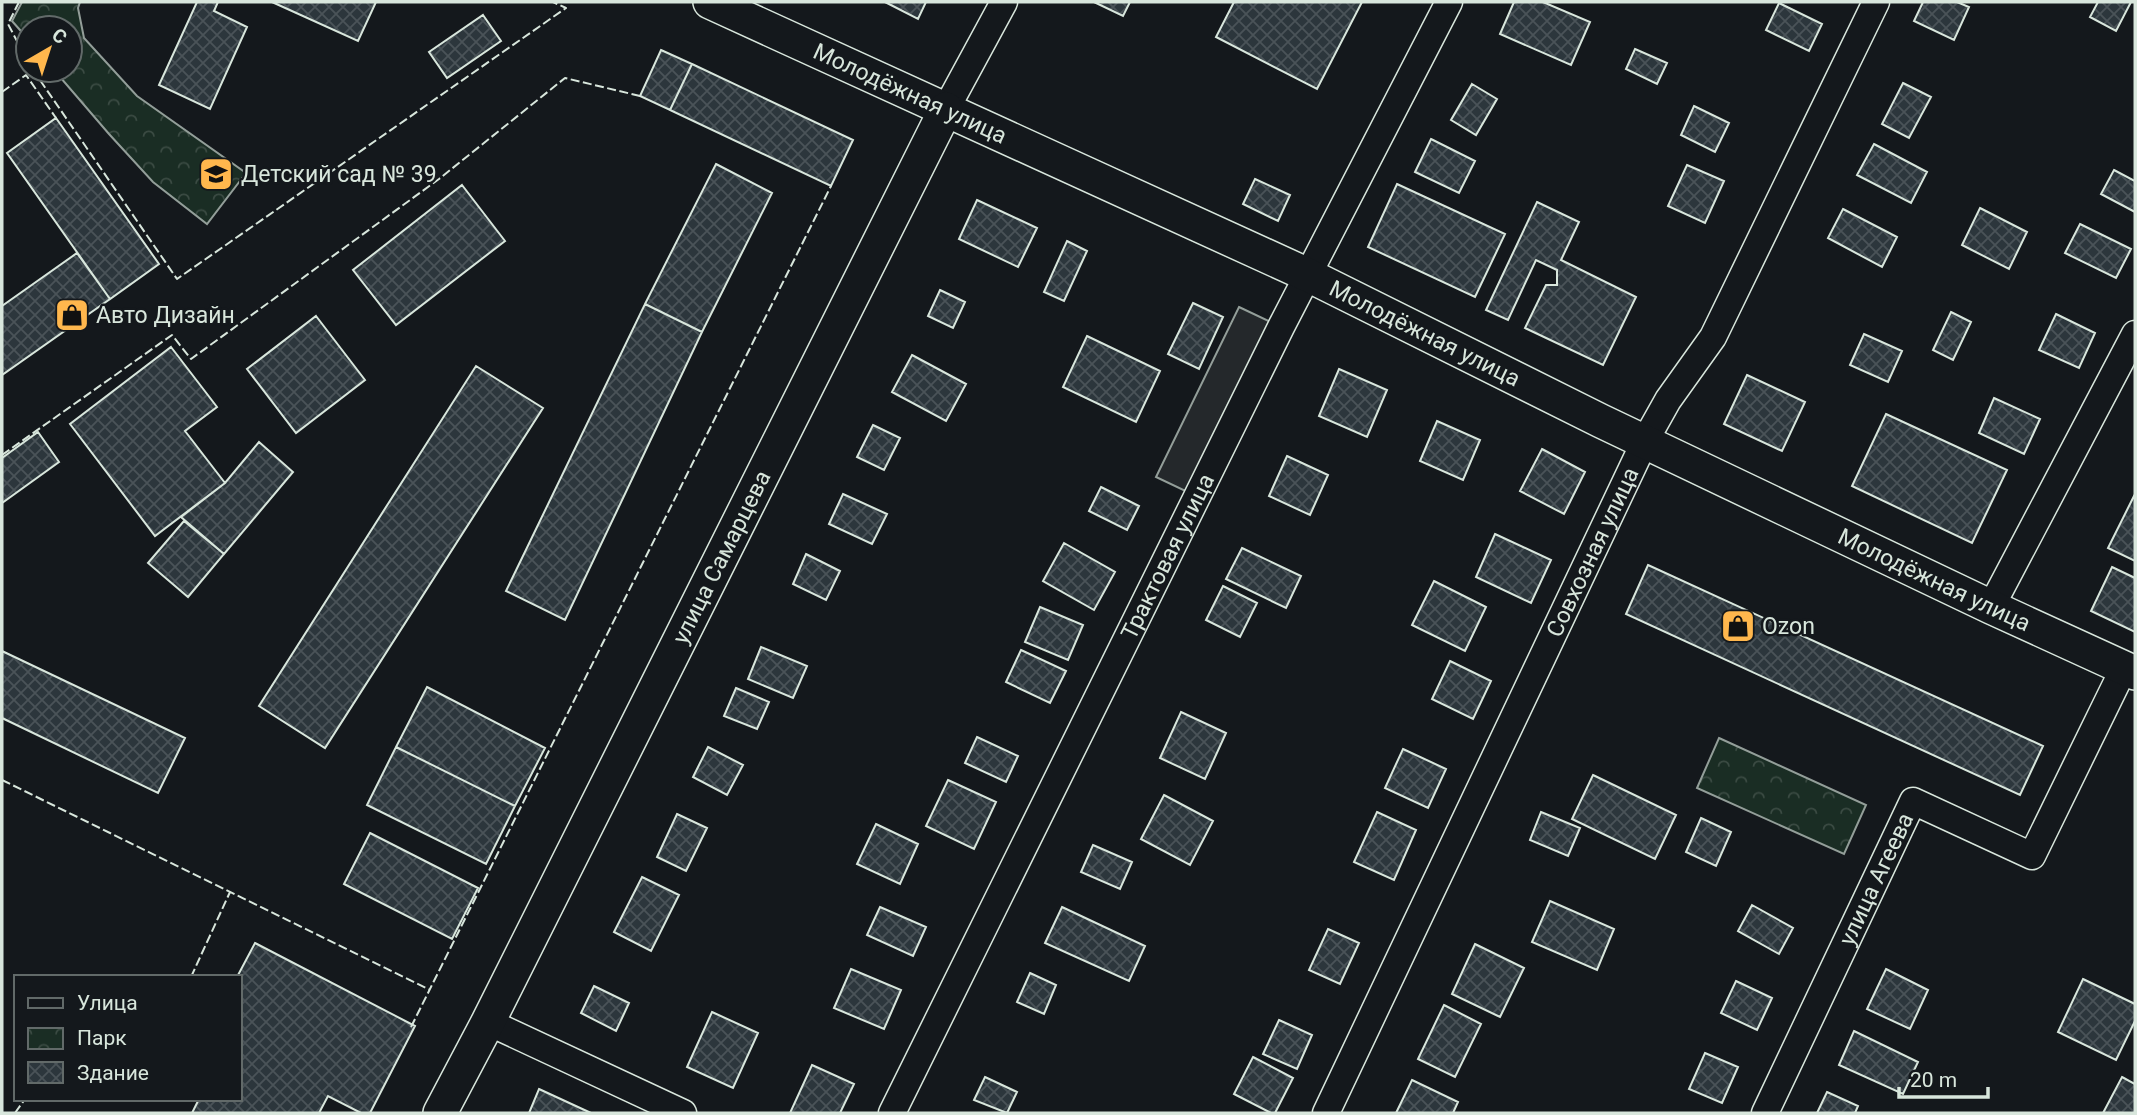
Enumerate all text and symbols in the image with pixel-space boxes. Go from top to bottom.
north arrow [14,14,84,84]
text: С [47,23,71,49]
street label: Молодёжная улица [809,38,1011,150]
school or university icon: Детский сад № 39 [197,155,235,193]
place label: Детский сад № 39 [241,161,437,188]
street label: Молодёжная улица [1325,275,1525,393]
shop icon: Авто Дизайн [53,296,91,334]
place label: Авто Дизайн [96,302,235,329]
street label: Совхозная улица [1541,463,1645,641]
street label: улица Самарцева [667,466,776,648]
street label: Трактовая улица [1116,469,1220,644]
street label: Молодёжная улица [1834,523,2035,637]
shop icon: Ozon [1719,607,1757,645]
place label: Ozon [1762,613,1815,640]
street label: улица Агеева [1834,809,1919,950]
legend [14,975,242,1101]
text: Улица [77,991,138,1015]
text: Парк [77,1026,127,1050]
scale bar [1899,1056,1988,1100]
text: Здание [77,1061,149,1085]
text: 20 m [1910,1068,1957,1092]

